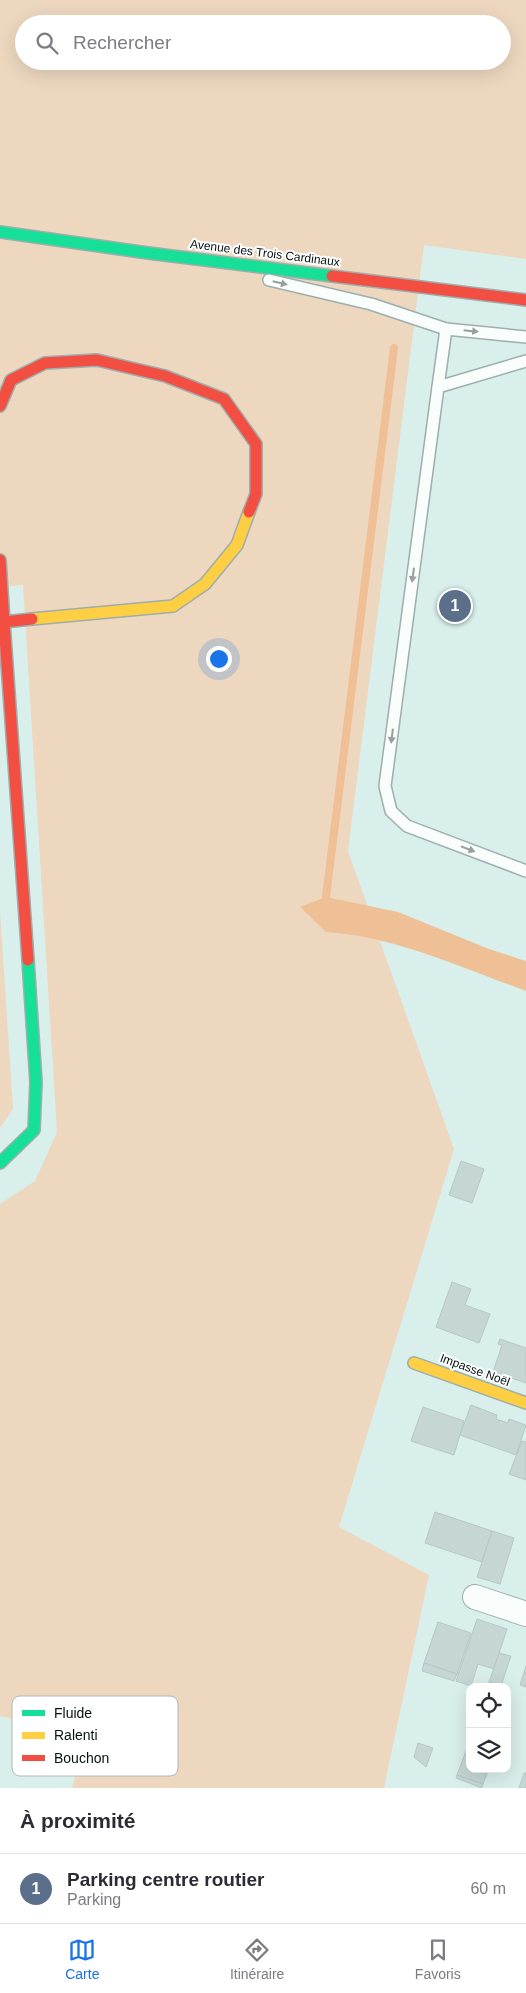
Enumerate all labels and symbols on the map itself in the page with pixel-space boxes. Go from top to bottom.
street label: Avenue des Trois Cardinaux [189,237,341,269]
one-way arrow [273,279,288,287]
one-way arrow [464,327,480,335]
one-way arrow [409,567,417,583]
pin: 1 [439,587,471,625]
your location [206,646,232,672]
one-way arrow [388,729,396,745]
one-way arrow [461,845,476,853]
street label: Impasse Noël [438,1351,512,1389]
legend [12,1696,178,1776]
text: Fluide [54,1705,92,1721]
text: Ralenti [54,1727,98,1743]
text: Bouchon [54,1750,109,1766]

